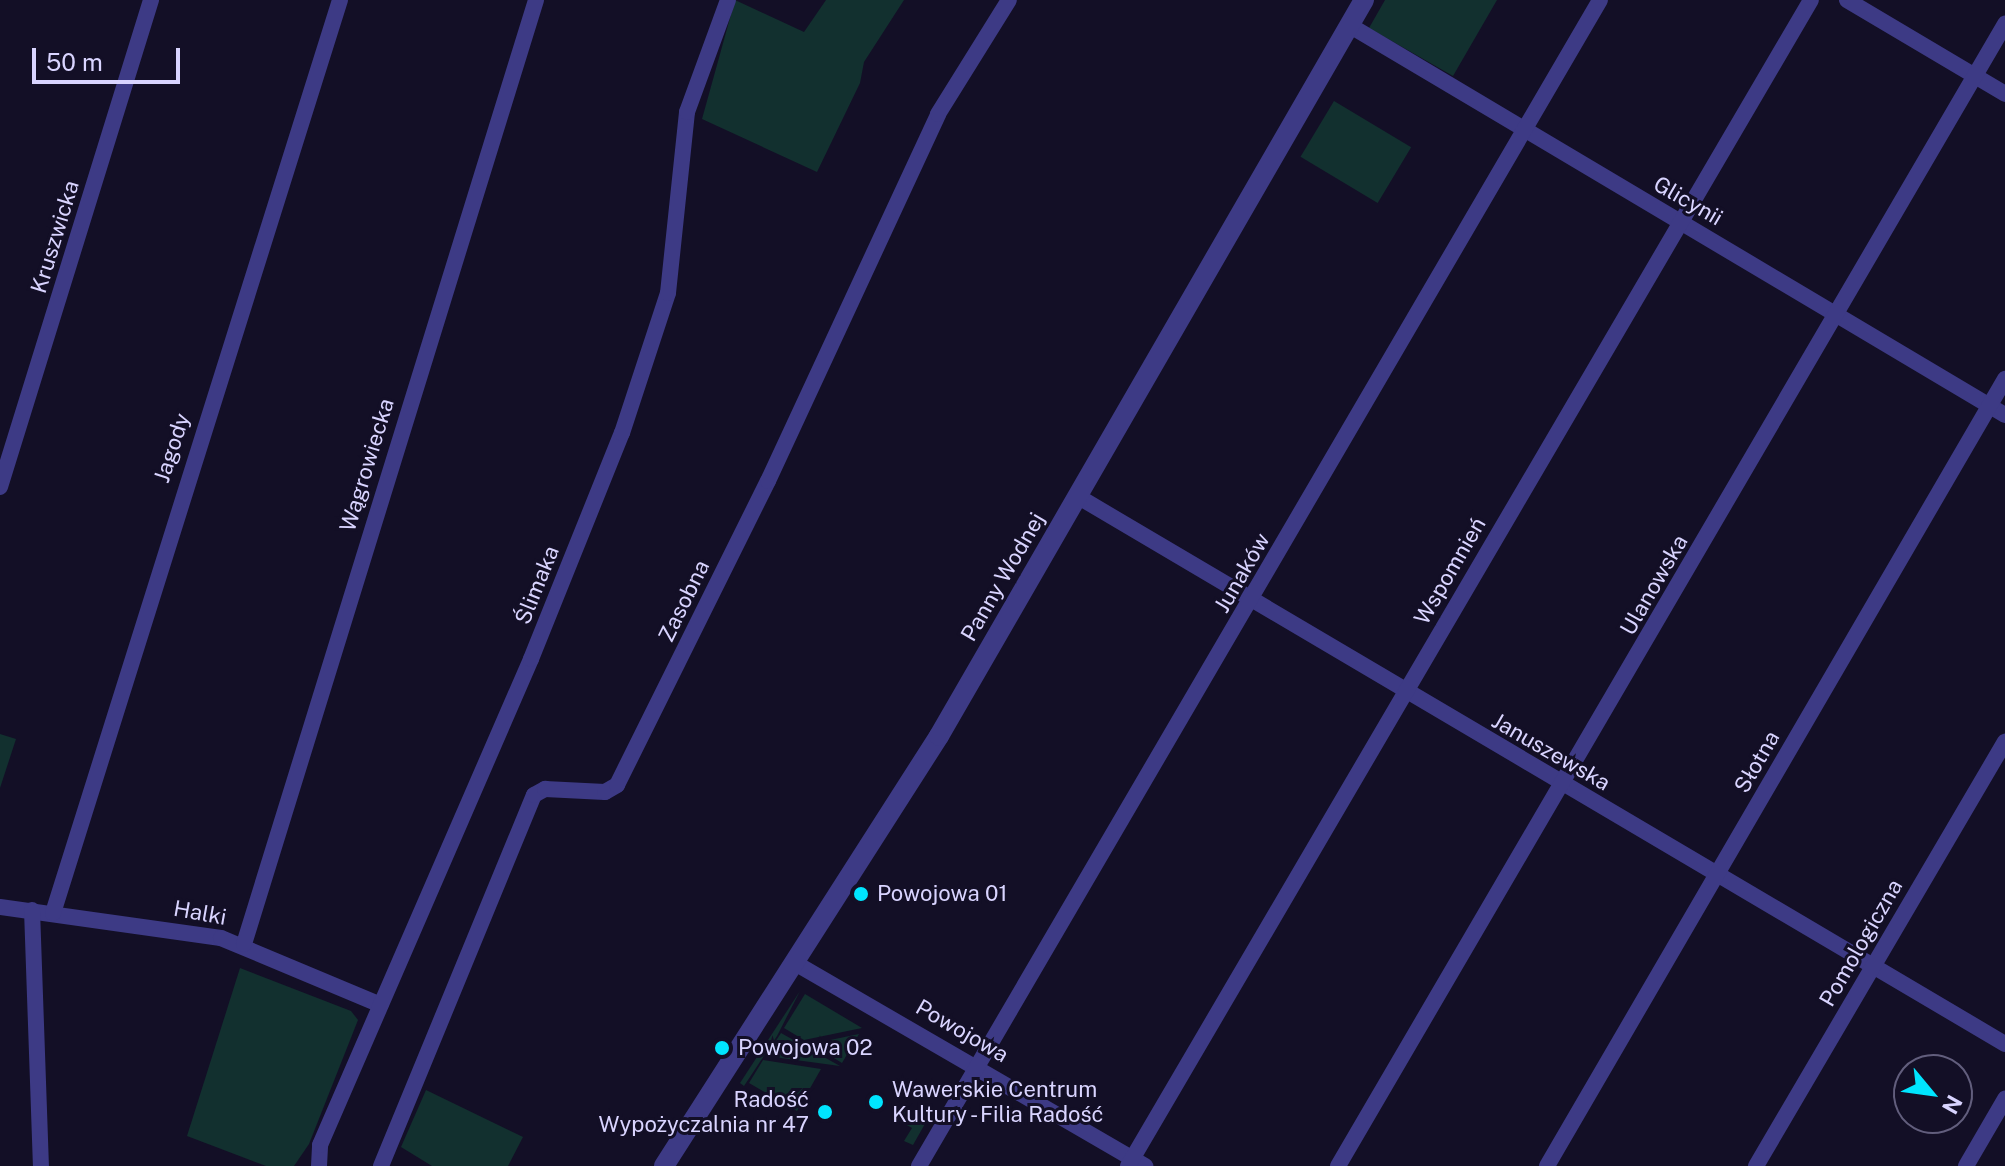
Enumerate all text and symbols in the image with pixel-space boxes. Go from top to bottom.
scale bar [36,32,184,82]
text: 50 m [46,48,103,76]
street label: Glicynii [1649,171,1727,231]
street label: Kruszwicka [25,177,85,297]
street label: Wągrowiecka [334,395,400,535]
street label: Jagody [148,410,196,486]
street label: Panny Wodnej [955,508,1051,646]
street label: Wspomnień [1409,513,1491,629]
street label: Junaków [1209,528,1275,618]
street label: Ulanowska [1615,530,1693,640]
street label: Ślimaka [509,542,565,628]
street label: Zasobna [653,556,715,646]
street label: Januszewska [1487,707,1615,797]
street label: Słotna [1729,726,1785,798]
street label: Pomologiczna [1814,875,1908,1011]
place label: Powojowa 01 [877,881,1007,907]
marker: Powojowa 01 [852,885,870,903]
street label: Halki [171,895,229,931]
street label: Powojowa [911,994,1013,1068]
place label: Powojowa 02 [738,1035,873,1061]
marker: Powojowa 02 [713,1039,731,1057]
north arrow [1893,1054,1973,1134]
place label: Wawerskie Centrum Kultury - Filia Radość [892,1076,1110,1128]
place label: Radość Wypożyczalnia nr 47 [599,1086,809,1138]
text: N [1937,1091,1968,1118]
marker: Wawerskie Centrum Kultury - Filia Radość [867,1093,885,1111]
marker: Radość Wypożyczalnia nr 47 [816,1103,834,1121]

